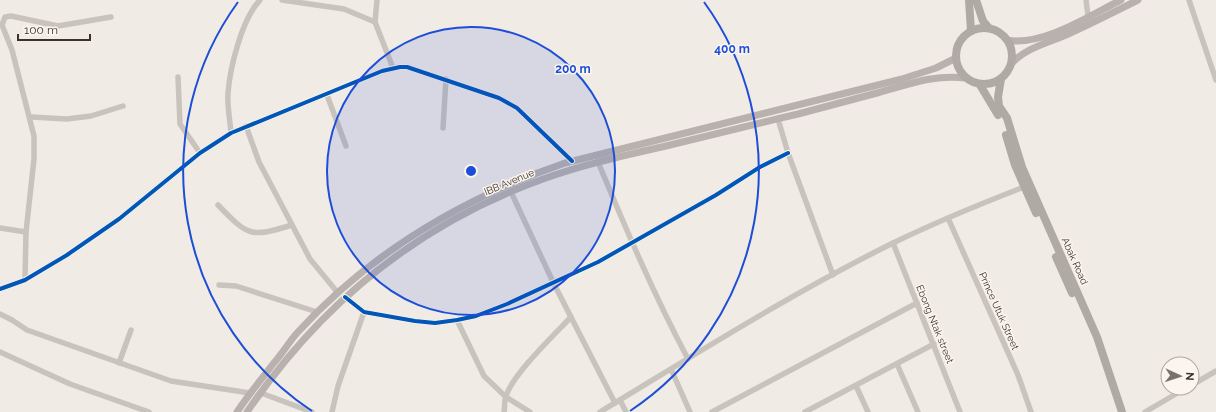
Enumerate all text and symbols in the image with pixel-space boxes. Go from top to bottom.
scale bar [18,16,90,42]
text: 100 m [24,23,58,37]
text: 400 m [714,42,750,56]
text: 200 m [555,62,591,76]
centre of rings [464,164,478,178]
street label: IBB Avenue [482,167,536,197]
street label: Abak Road [1060,236,1090,286]
street label: Prince Utuk Street [977,270,1021,352]
street label: Ebong Ntak street [914,283,956,365]
north arrow [1160,356,1200,396]
text: N [1183,372,1196,381]

